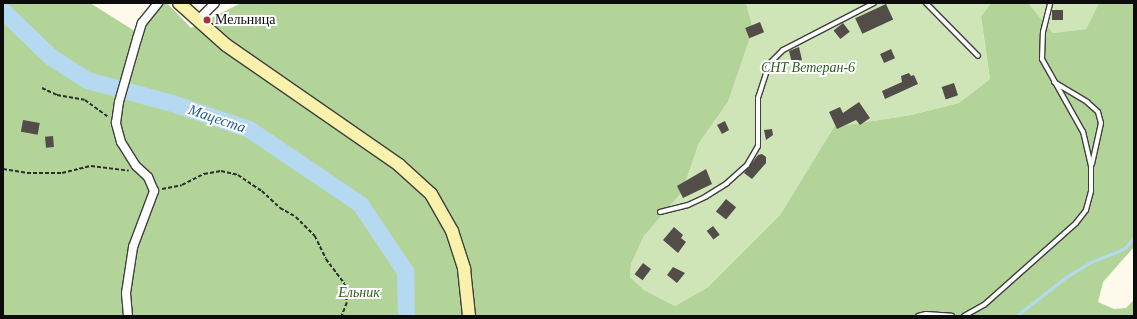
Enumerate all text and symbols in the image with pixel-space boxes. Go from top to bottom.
place label: Мельница [215,12,276,28]
marker: Мельница [202,15,212,25]
park label: СНТ Ветеран-6 [761,60,855,76]
water label: Мацеста [186,101,248,137]
park label: Ельник [338,285,380,301]

